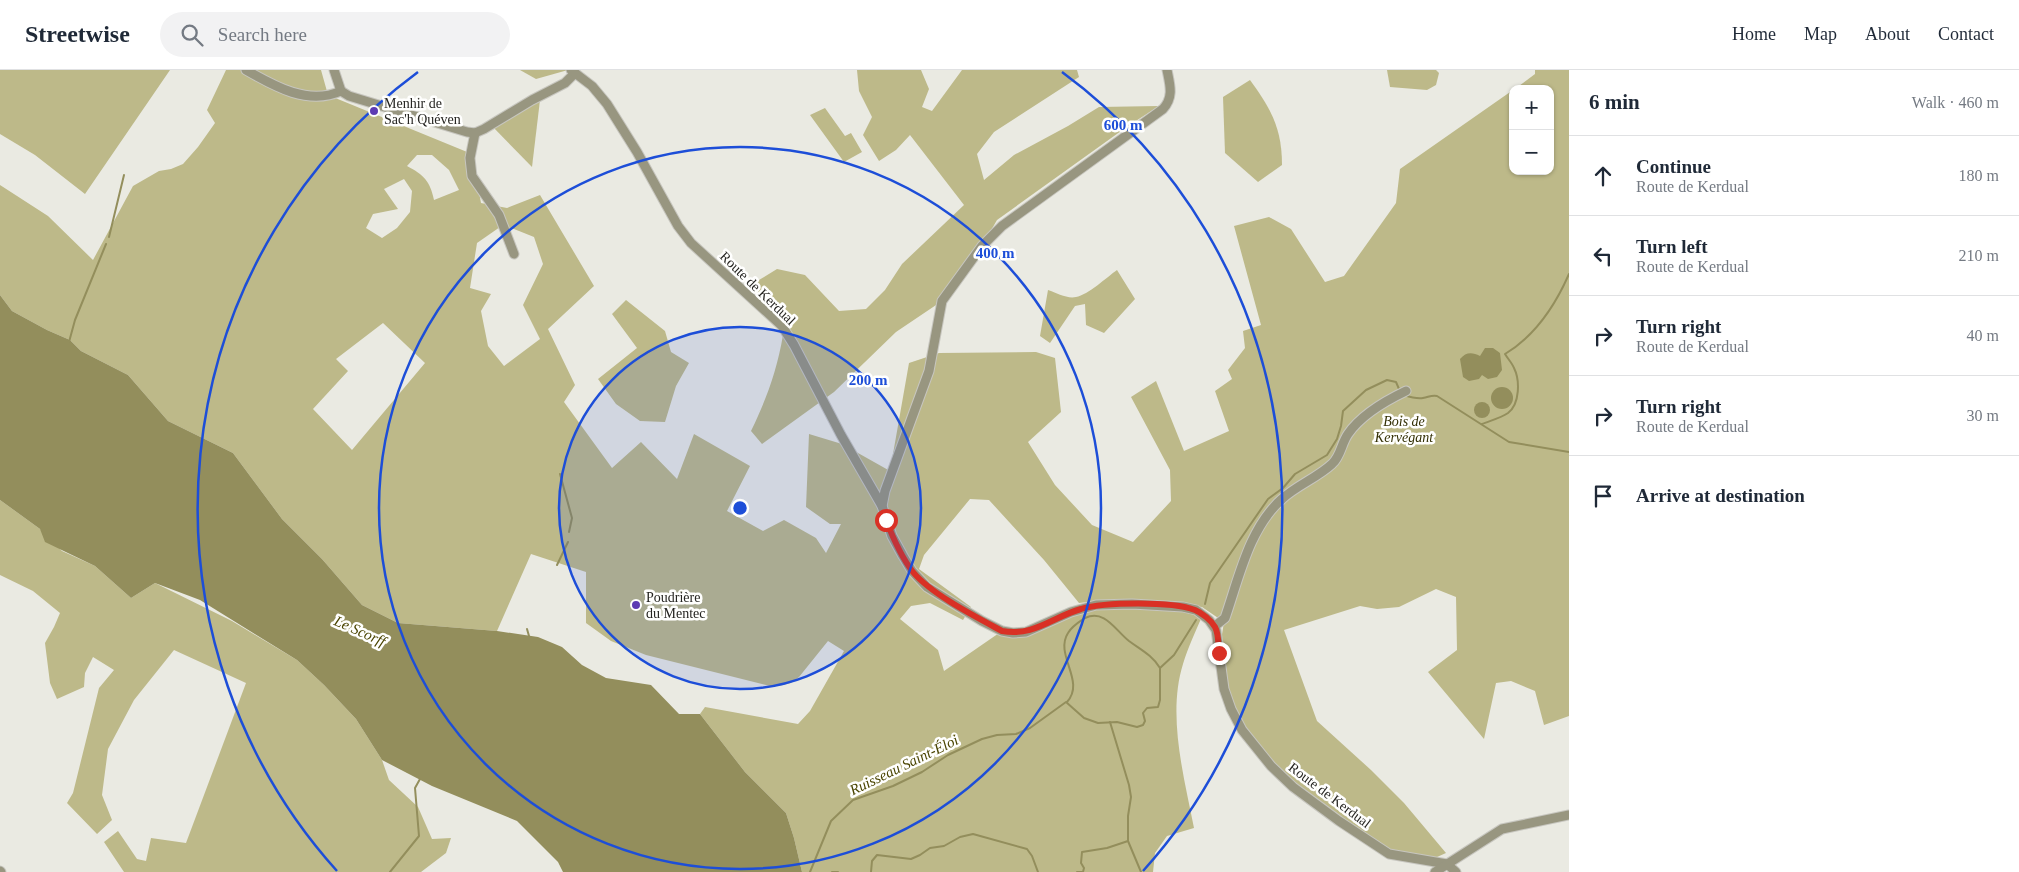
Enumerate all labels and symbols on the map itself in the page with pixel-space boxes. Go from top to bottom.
place label: Menhir de Sac'h Quéven [384,96,461,127]
marker: Menhir de Sac'h Quéven [368,105,380,117]
text: 600 m [1104,117,1143,133]
text: 400 m [976,245,1015,261]
street label: Route de Kerdual [717,249,798,328]
text: 200 m [849,372,888,388]
park label: Bois de Kervégant [1374,414,1434,445]
centre of rings [731,499,749,517]
route start [875,509,898,532]
place label: Poudrière du Mentec [646,590,705,621]
marker: Poudrière du Mentec [630,599,642,611]
water label: Le Scorff [331,612,390,650]
route end [1208,642,1231,665]
water label: Ruisseau Saint-Éloi [846,732,961,799]
street label: Route de Kerdual [1286,760,1374,831]

